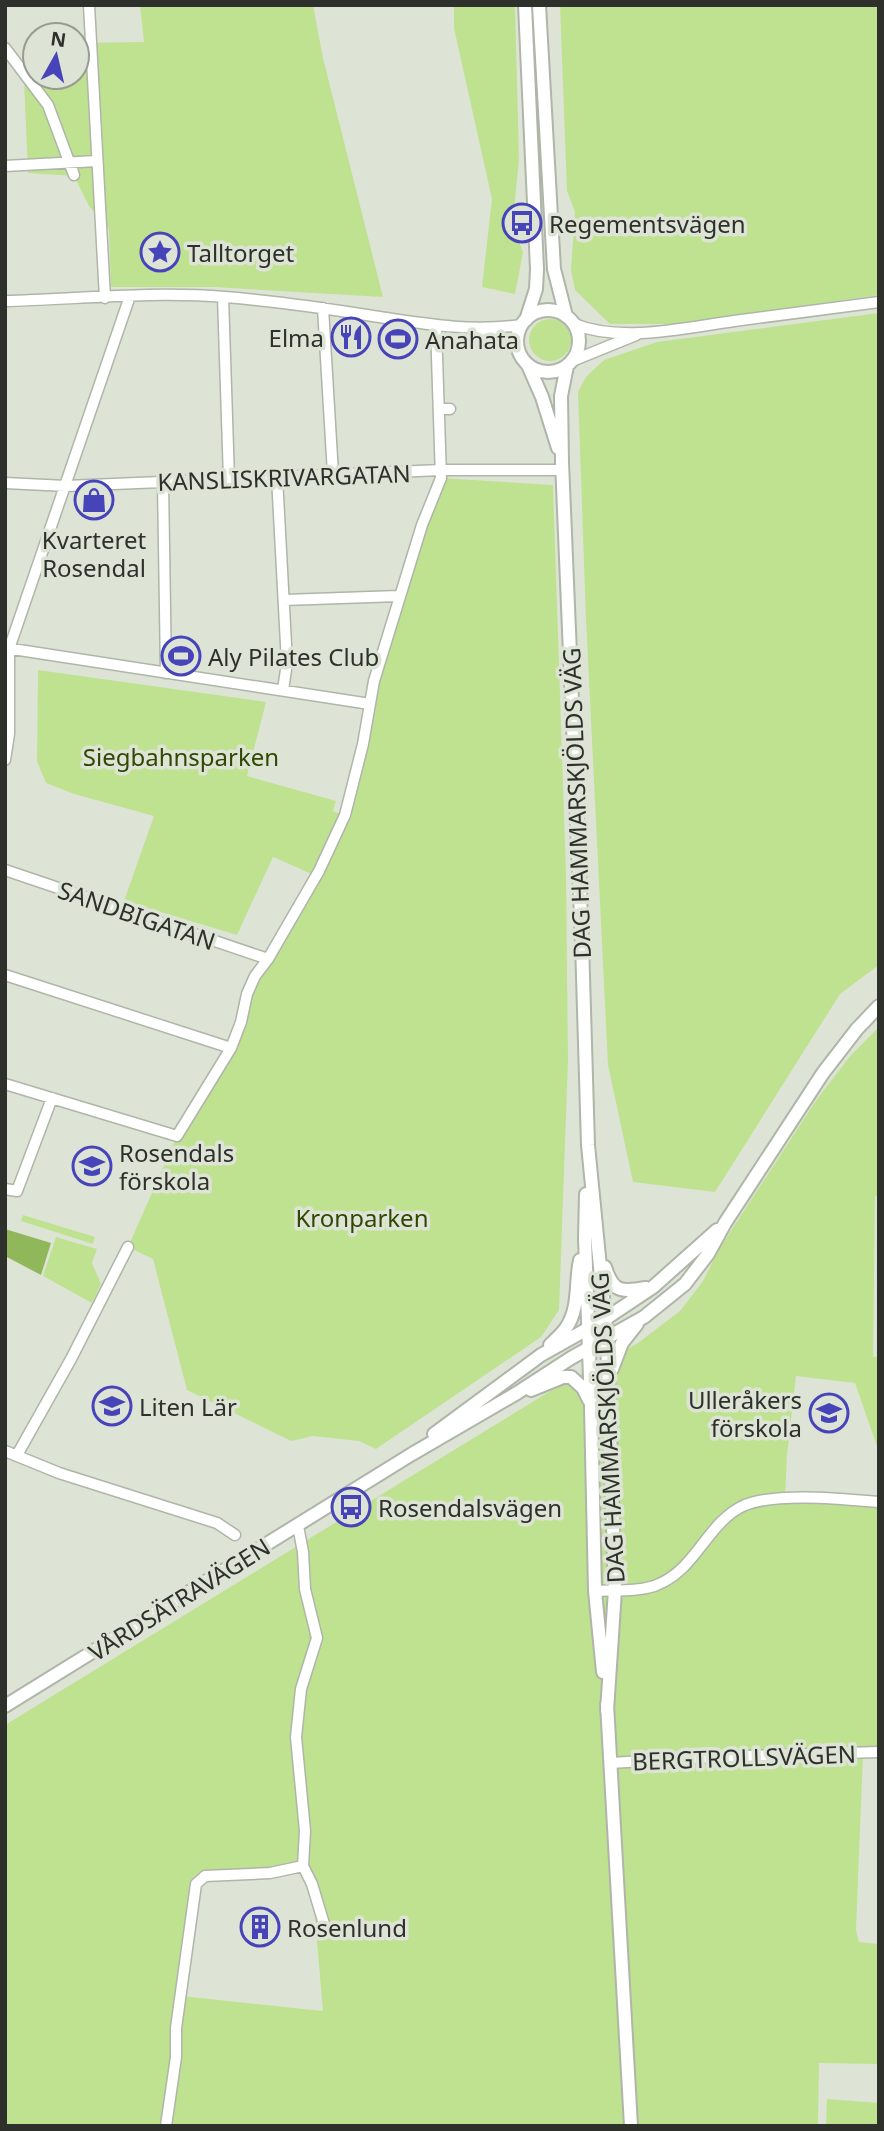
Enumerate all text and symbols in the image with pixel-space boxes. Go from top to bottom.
north arrow [21,21,91,91]
text: N [49,25,68,53]
bus stop icon: Regementsvägen [501,202,543,244]
place label: Regementsvägen [549,207,746,240]
place icon: Talltorget [139,231,181,273]
place label: Talltorget [187,236,294,269]
restaurant icon: Elma [330,316,372,358]
sports icon: Anahata [377,318,419,360]
place label: Elma [269,321,324,354]
place label: Anahata [425,323,519,356]
street label: KANSLISKRIVARGATAN [157,456,411,498]
shop icon: Kvarteret Rosendal [73,479,115,521]
place label: Kvarteret Rosendal [42,523,146,584]
sports icon: Aly Pilates Club [160,635,202,677]
place label: Aly Pilates Club [208,640,379,673]
street label: DAG HAMMARSKJÖLDS VÄG [554,647,598,959]
park label: Siegbahnsparken [83,740,279,773]
street label: SANDBIGATAN [54,873,220,957]
place label: Rosendals förskola [119,1136,234,1197]
school or university icon: Rosendals förskola [71,1145,113,1187]
park label: Kronparken [296,1201,428,1234]
street label: DAG HAMMARSKJÖLDS VÄG [582,1272,632,1584]
place label: Ulleråkers förskola [688,1383,802,1444]
school or university icon: Liten Lär [91,1385,133,1427]
place label: Liten Lär [139,1390,237,1423]
school or university icon: Ulleråkers förskola [808,1392,850,1434]
bus stop icon: Rosendalsvägen [330,1486,372,1528]
place label: Rosendalsvägen [378,1491,562,1524]
street label: VÅRDSÄTRAVÄGEN [82,1530,276,1668]
street label: BERGTROLLSVÄGEN [631,1737,857,1777]
building icon: Rosenlund [239,1906,281,1948]
place label: Rosenlund [287,1911,407,1944]

